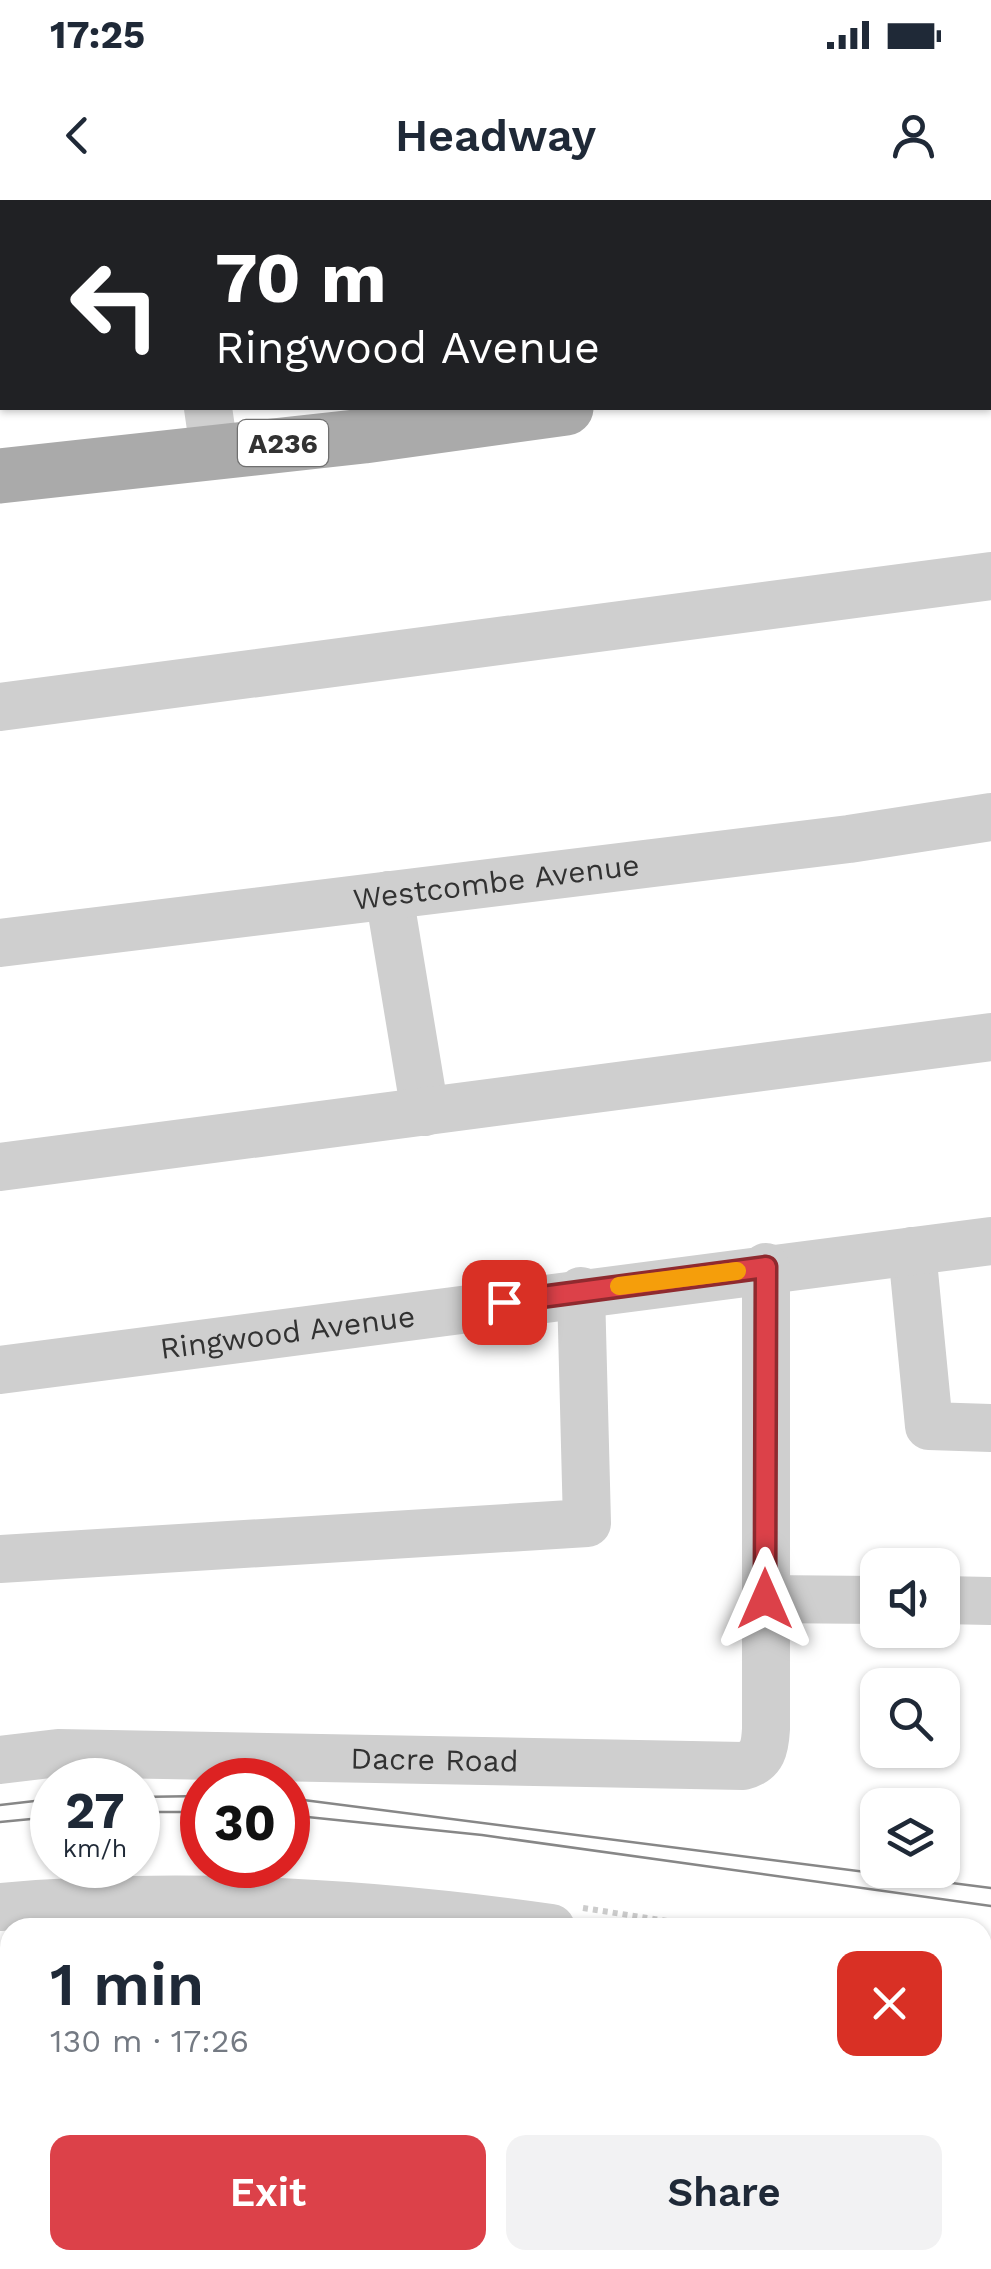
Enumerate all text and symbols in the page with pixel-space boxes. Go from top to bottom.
text: 17:25 [50,13,145,57]
icon: back [50,108,105,163]
icon: person [886,108,941,163]
text: Headway [395,109,596,162]
text: 70 m [215,237,387,319]
icon: left [50,240,180,370]
text: Ringwood Avenue [215,321,600,374]
road number: A236 [238,420,328,466]
street label: Westcombe Avenue [351,847,641,917]
pin [462,1260,547,1345]
icon: arrive [477,1275,532,1330]
street label: Ringwood Avenue [158,1298,417,1366]
position arrow [713,1547,817,1651]
map controls [860,1548,960,1888]
button: sound [860,1548,960,1648]
button: search [860,1668,960,1768]
street label: Dacre Road [350,1741,519,1779]
speed limit sign: 30 [180,1758,310,1888]
text: 27 [65,1781,125,1840]
button: layers [860,1788,960,1888]
text: km/h [63,1834,127,1863]
text: 1 min [50,1949,204,2020]
button: close [837,1951,942,2056]
text: 130 m · 17:26 [50,2022,249,2060]
button: Exit [50,2135,486,2250]
button: Share [506,2135,942,2250]

